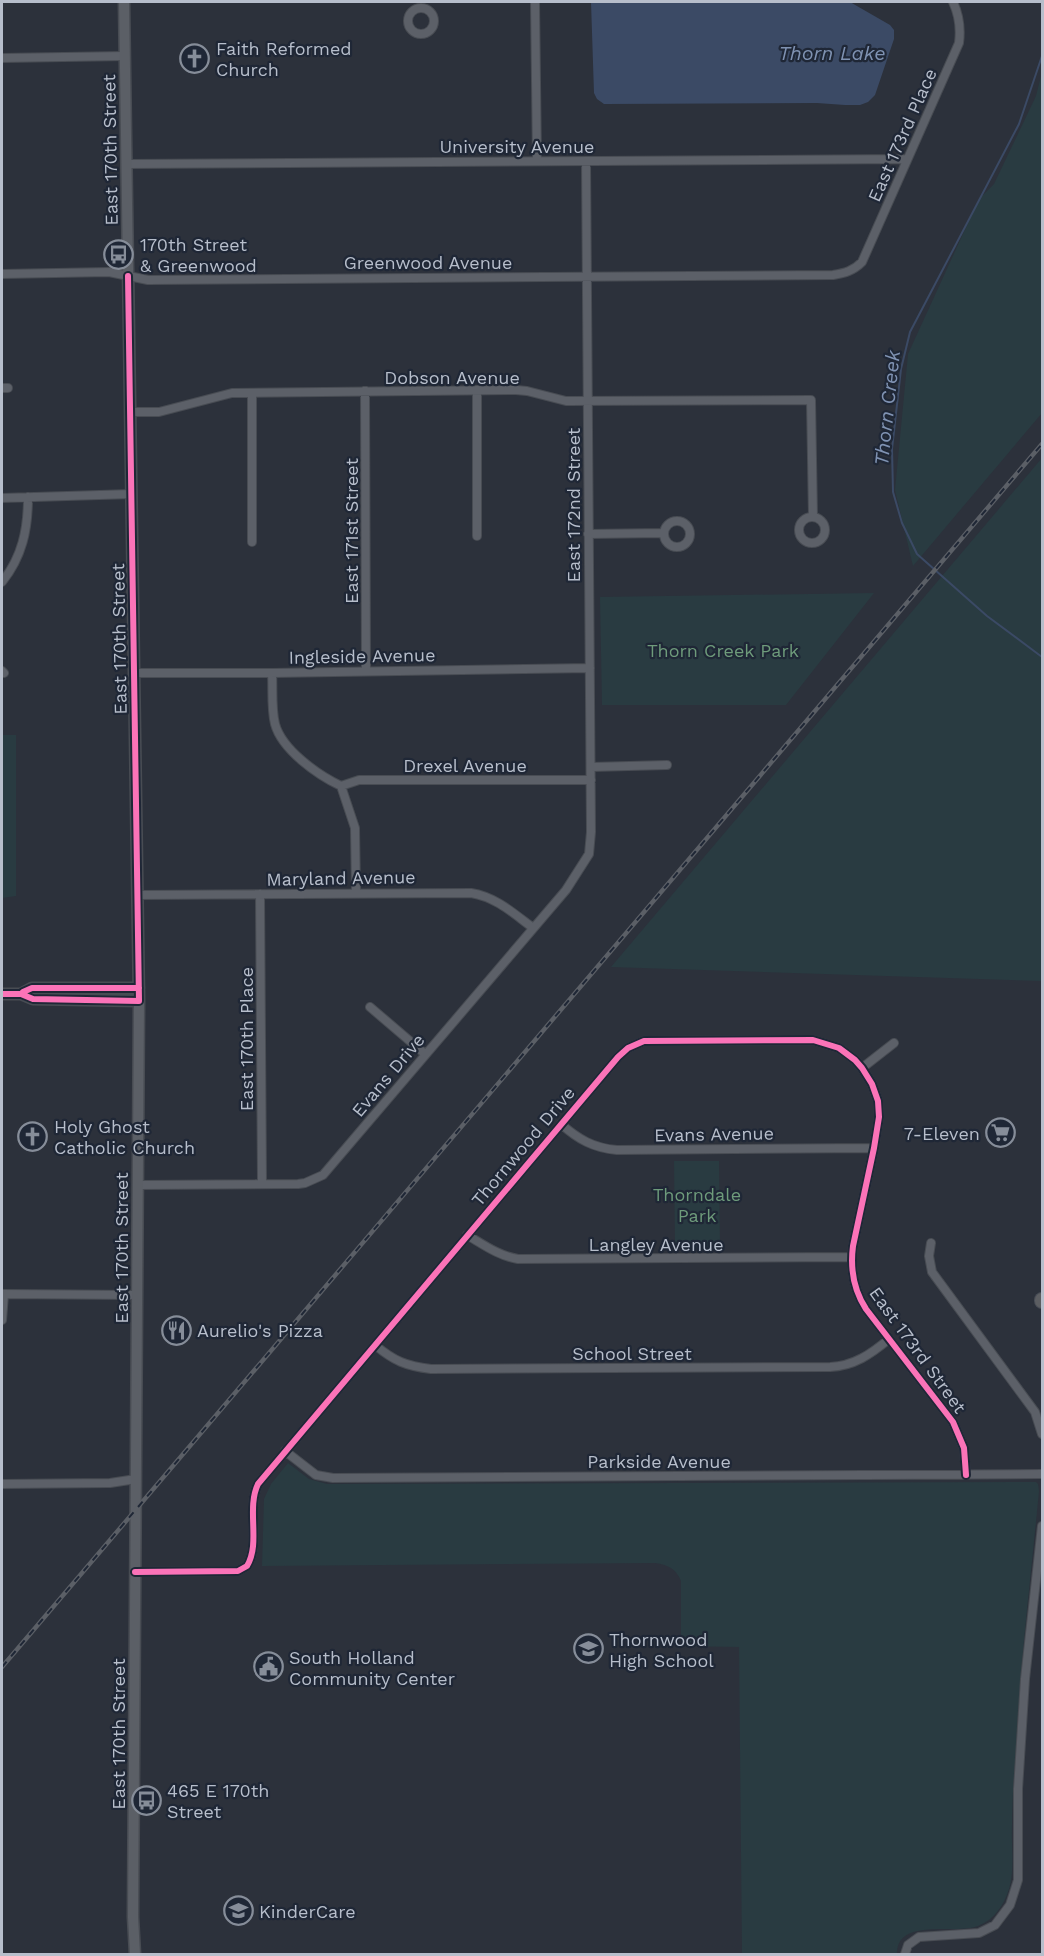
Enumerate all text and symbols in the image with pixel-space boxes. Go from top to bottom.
place label: Faith Reformed Church [216,38,352,80]
water label: Thorn Lake [778,41,886,65]
church icon: Faith Reformed Church [179,42,211,74]
street label: East 173rd Place [863,65,941,205]
street label: East 170th Street [98,74,122,226]
street label: University Avenue [439,136,595,157]
place label: 170th Street & Greenwood [140,234,257,276]
bus stop icon: 170th Street & Greenwood [103,238,135,270]
street label: Greenwood Avenue [344,252,512,273]
water label: Thorn Creek [869,348,905,467]
street label: Dobson Avenue [384,367,520,388]
street label: East 172nd Street [563,427,584,582]
street label: East 171st Street [341,458,362,604]
street label: East 170th Street [107,563,131,715]
park label: Thorn Creek Park [647,640,799,661]
street label: Ingleside Avenue [288,644,436,668]
street label: Drexel Avenue [403,755,527,776]
street label: Maryland Avenue [266,866,416,890]
street label: East 170th Place [236,967,257,1111]
street label: Evans Drive [347,1029,429,1121]
street label: Thornwood Drive [467,1082,579,1210]
place label: Holy Ghost Catholic Church [54,1116,195,1158]
supermarket icon: 7-Eleven [985,1117,1017,1149]
church icon: Holy Ghost Catholic Church [17,1120,49,1152]
street label: Evans Avenue [654,1122,774,1146]
place label: 7-Eleven [904,1123,980,1144]
street label: East 170th Street [111,1172,132,1324]
park label: Thorndale Park [653,1184,741,1226]
street label: Langley Avenue [588,1234,724,1255]
street label: East 173rd Street [865,1283,971,1418]
restaurant icon: Aurelio's Pizza [160,1314,192,1346]
place label: Aurelio's Pizza [197,1320,323,1341]
street label: School Street [572,1343,692,1364]
street label: Parkside Avenue [587,1451,731,1472]
place label: Thornwood High School [609,1629,714,1671]
school or university icon: Thornwood High School [572,1633,604,1665]
place label: South Holland Community Center [289,1647,455,1689]
public building icon: South Holland Community Center [252,1651,284,1683]
street label: East 170th Street [108,1658,129,1810]
place label: 465 E 170th Street [167,1780,269,1822]
bus stop icon: 465 E 170th Street [130,1784,162,1816]
school or university icon: KinderCare [222,1895,254,1927]
place label: KinderCare [259,1901,356,1922]

